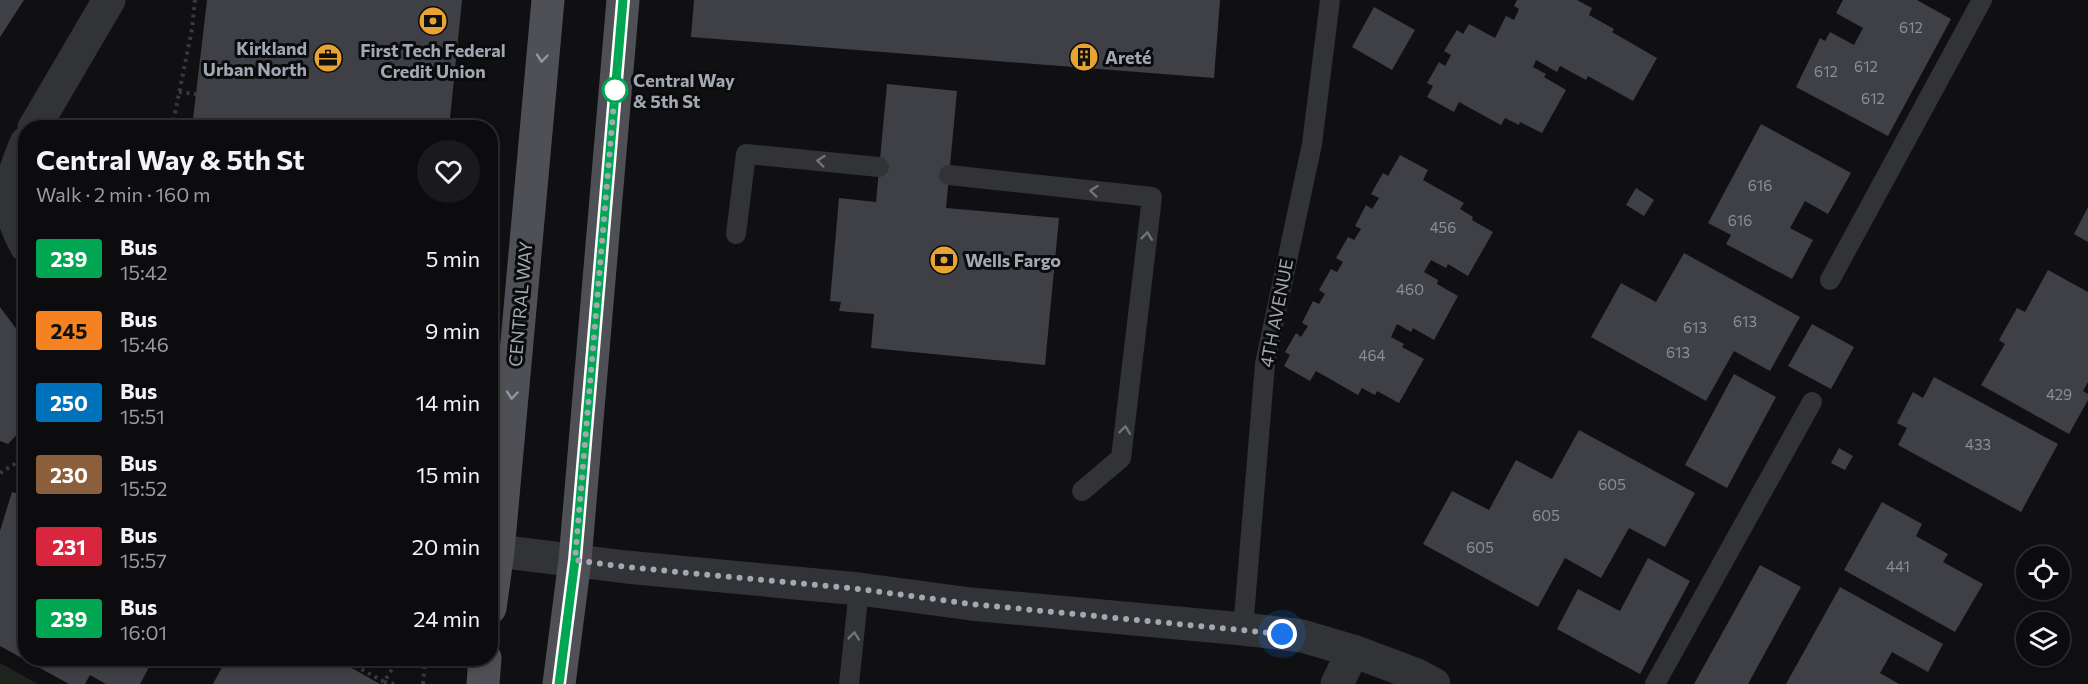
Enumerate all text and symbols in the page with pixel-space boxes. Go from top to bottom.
bank icon: First Tech Federal Credit Union [417,5,449,37]
house number: 612 [1899,18,1923,36]
place label: Kirkland Urban North [203,37,307,80]
place label: First Tech Federal Credit Union [360,39,506,82]
building icon: Areté [1068,41,1100,73]
office icon: Kirkland Urban North [312,42,344,74]
place label: Areté [1105,46,1152,68]
one-way arrow [536,54,549,63]
house number: 612 [1854,57,1878,75]
house number: 612 [1814,62,1838,80]
place label: Central Way & 5th St [633,69,735,112]
marker: Central Way & 5th St [602,77,628,103]
house number: 612 [1861,89,1885,107]
button: heart [417,140,480,203]
text: Central Way & 5th St [36,142,305,176]
one-way arrow [816,155,825,168]
house number: 616 [1748,176,1772,194]
text: Walk · 2 min · 160 m [36,182,210,206]
one-way arrow [1089,185,1098,198]
house number: 616 [1728,211,1752,229]
house number: 456 [1430,218,1456,236]
one-way arrow [1140,231,1153,241]
text: Bus [120,233,157,260]
street label: CENTRAL WAY [504,240,536,368]
bank icon: Wells Fargo [928,244,960,276]
text: 5 min [426,245,480,272]
text: 239 [50,246,88,271]
place label: Wells Fargo [965,249,1061,271]
street label: 4TH AVENUE [1255,257,1297,369]
text: 15:42 [120,260,168,284]
house number: 460 [1396,280,1424,298]
text: Bus [120,305,157,332]
house number: 613 [1733,312,1757,330]
text: 9 min [425,317,480,344]
text: 245 [51,318,87,343]
house number: 613 [1683,318,1707,336]
text: 15:46 [120,332,169,356]
house number: 613 [1666,343,1690,361]
house number: 464 [1358,346,1386,364]
text: Bus [120,377,157,404]
house number: 429 [2046,385,2072,403]
text: 14 min [416,389,480,416]
text: 250 [50,390,88,415]
one-way arrow [506,390,519,399]
text: 15:51 [120,404,165,428]
one-way arrow [1118,425,1130,434]
house number: 433 [1965,435,1991,453]
text: Bus [120,449,157,476]
text: 15 min [416,461,480,488]
text: 230 [50,462,88,487]
house number: 605 [1598,475,1626,493]
text: 15:52 [120,476,167,500]
house number: 605 [1532,506,1560,524]
text: Bus [120,521,157,548]
text: 20 min [412,533,480,560]
text: 231 [52,534,86,559]
house number: 605 [1466,538,1494,556]
map controls [2016,546,2070,666]
button: locate [2016,546,2070,600]
text: 15:57 [120,548,167,572]
house number: 441 [1886,557,1910,575]
text: Bus [120,593,157,620]
text: 24 min [413,605,480,632]
text: 239 [50,606,88,631]
button: layers [2016,612,2070,666]
your location [1267,619,1297,649]
text: 16:01 [120,620,167,644]
one-way arrow [847,632,860,641]

